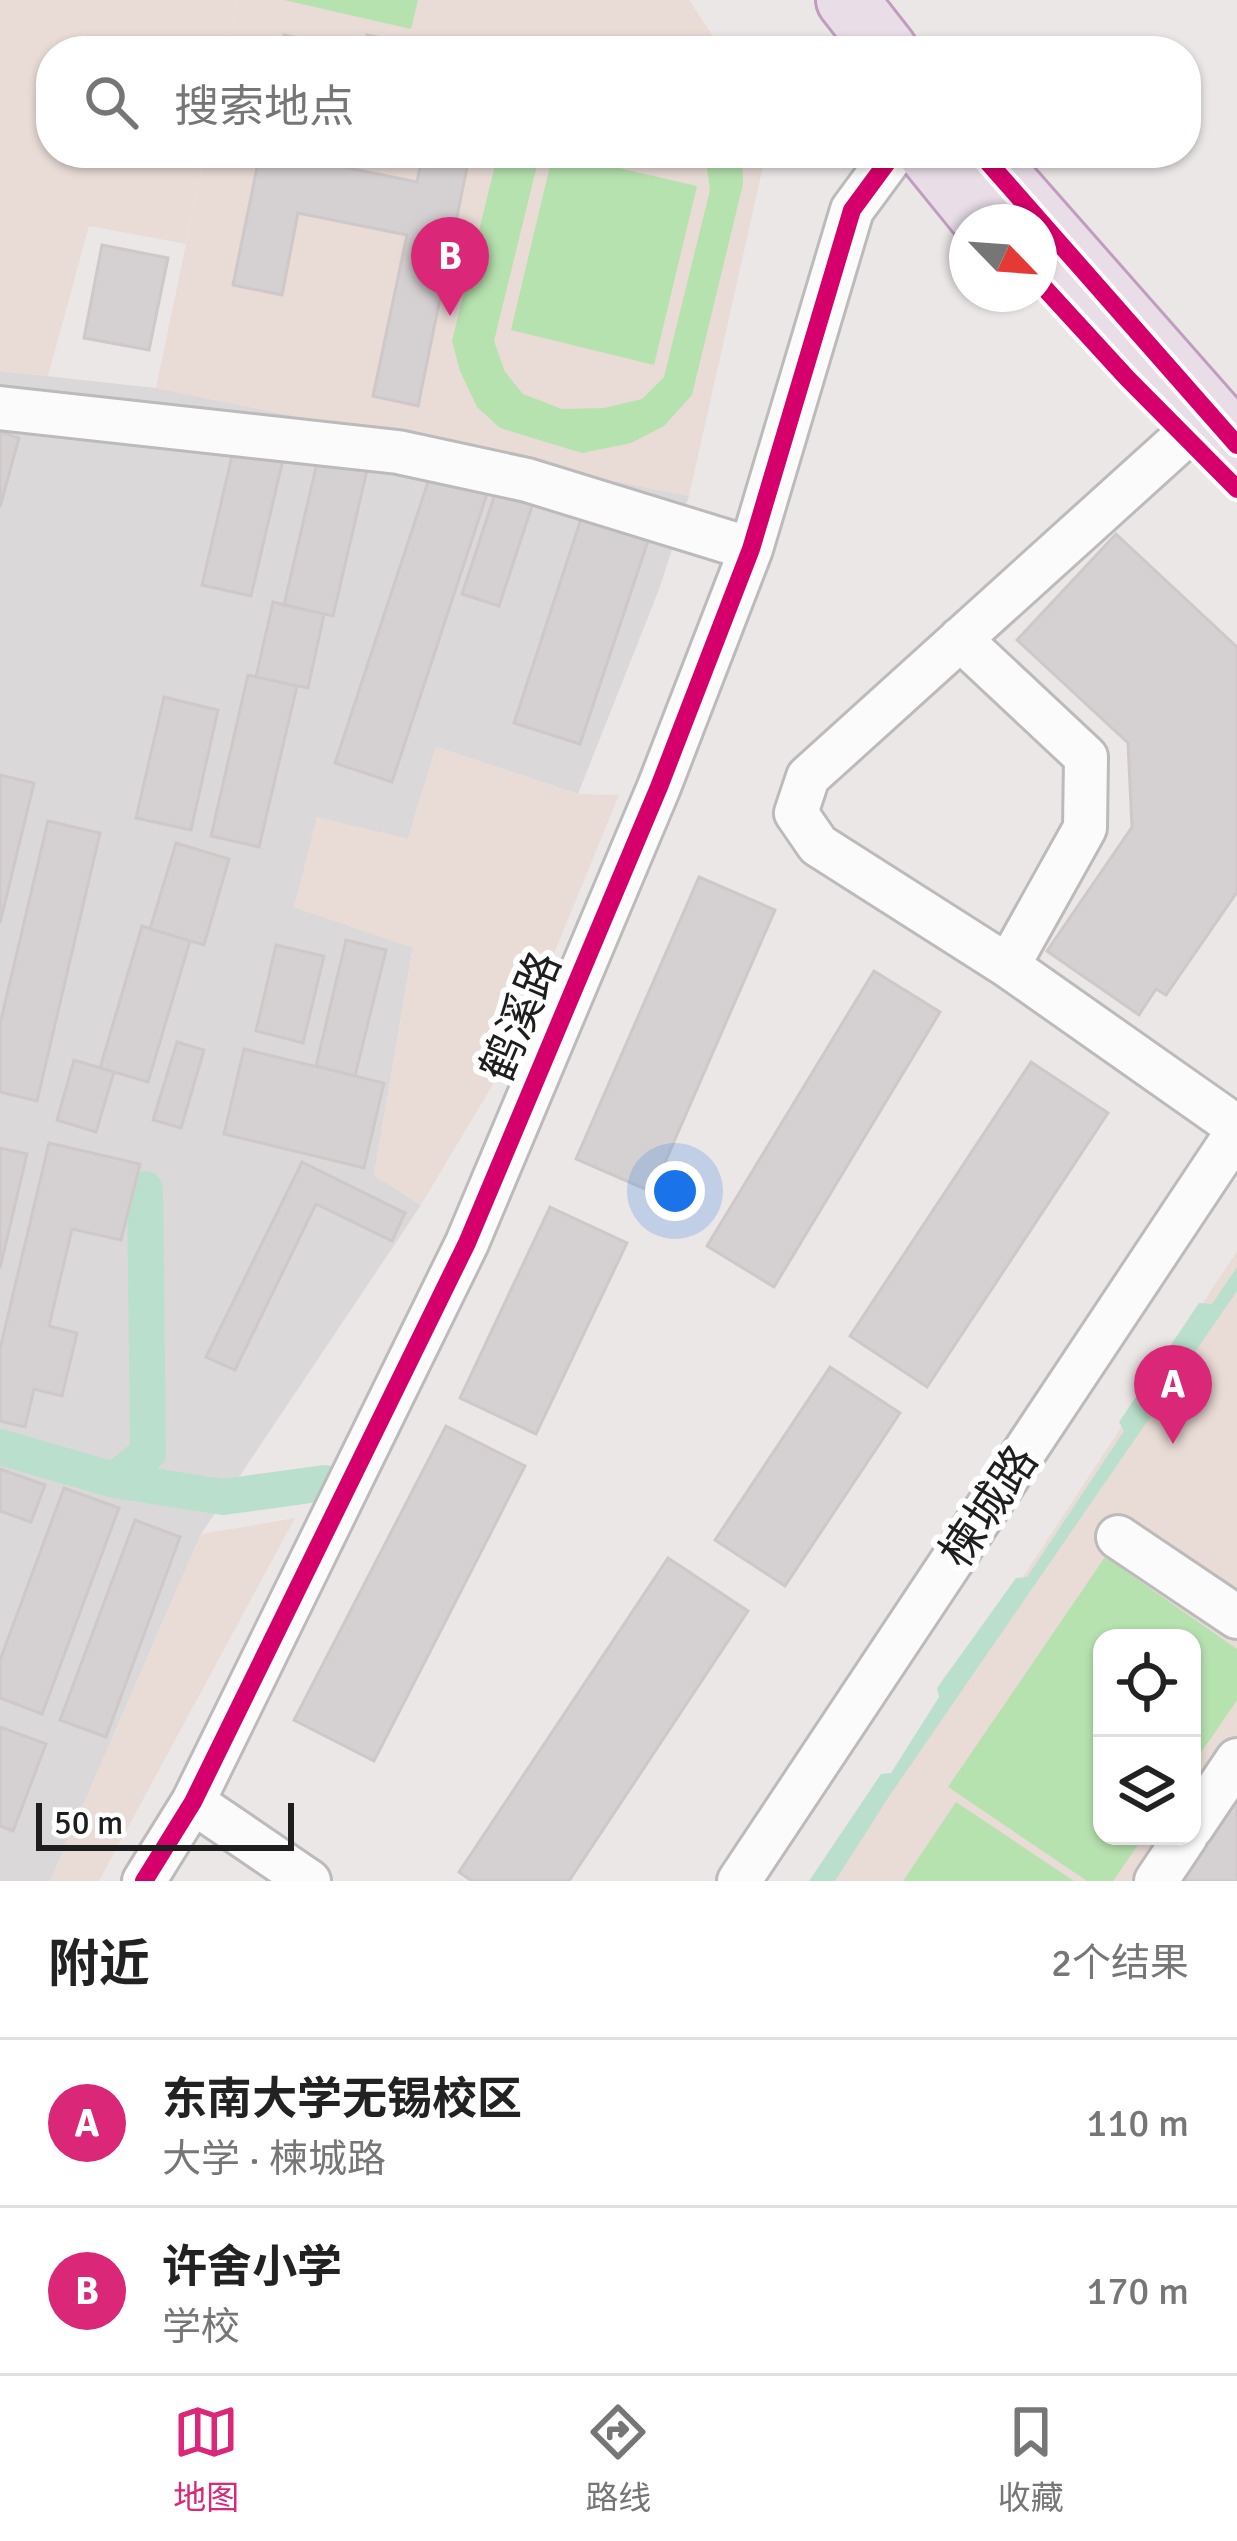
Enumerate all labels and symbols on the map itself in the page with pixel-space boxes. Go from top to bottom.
north arrow [949,204,1057,312]
pin: B [411,217,489,316]
street label: 鹤溪路 [470,944,573,1089]
your location [645,1161,705,1221]
pin: A [1134,1345,1212,1444]
street label: 楝城路 [929,1435,1050,1578]
scale bar [36,1797,294,1850]

